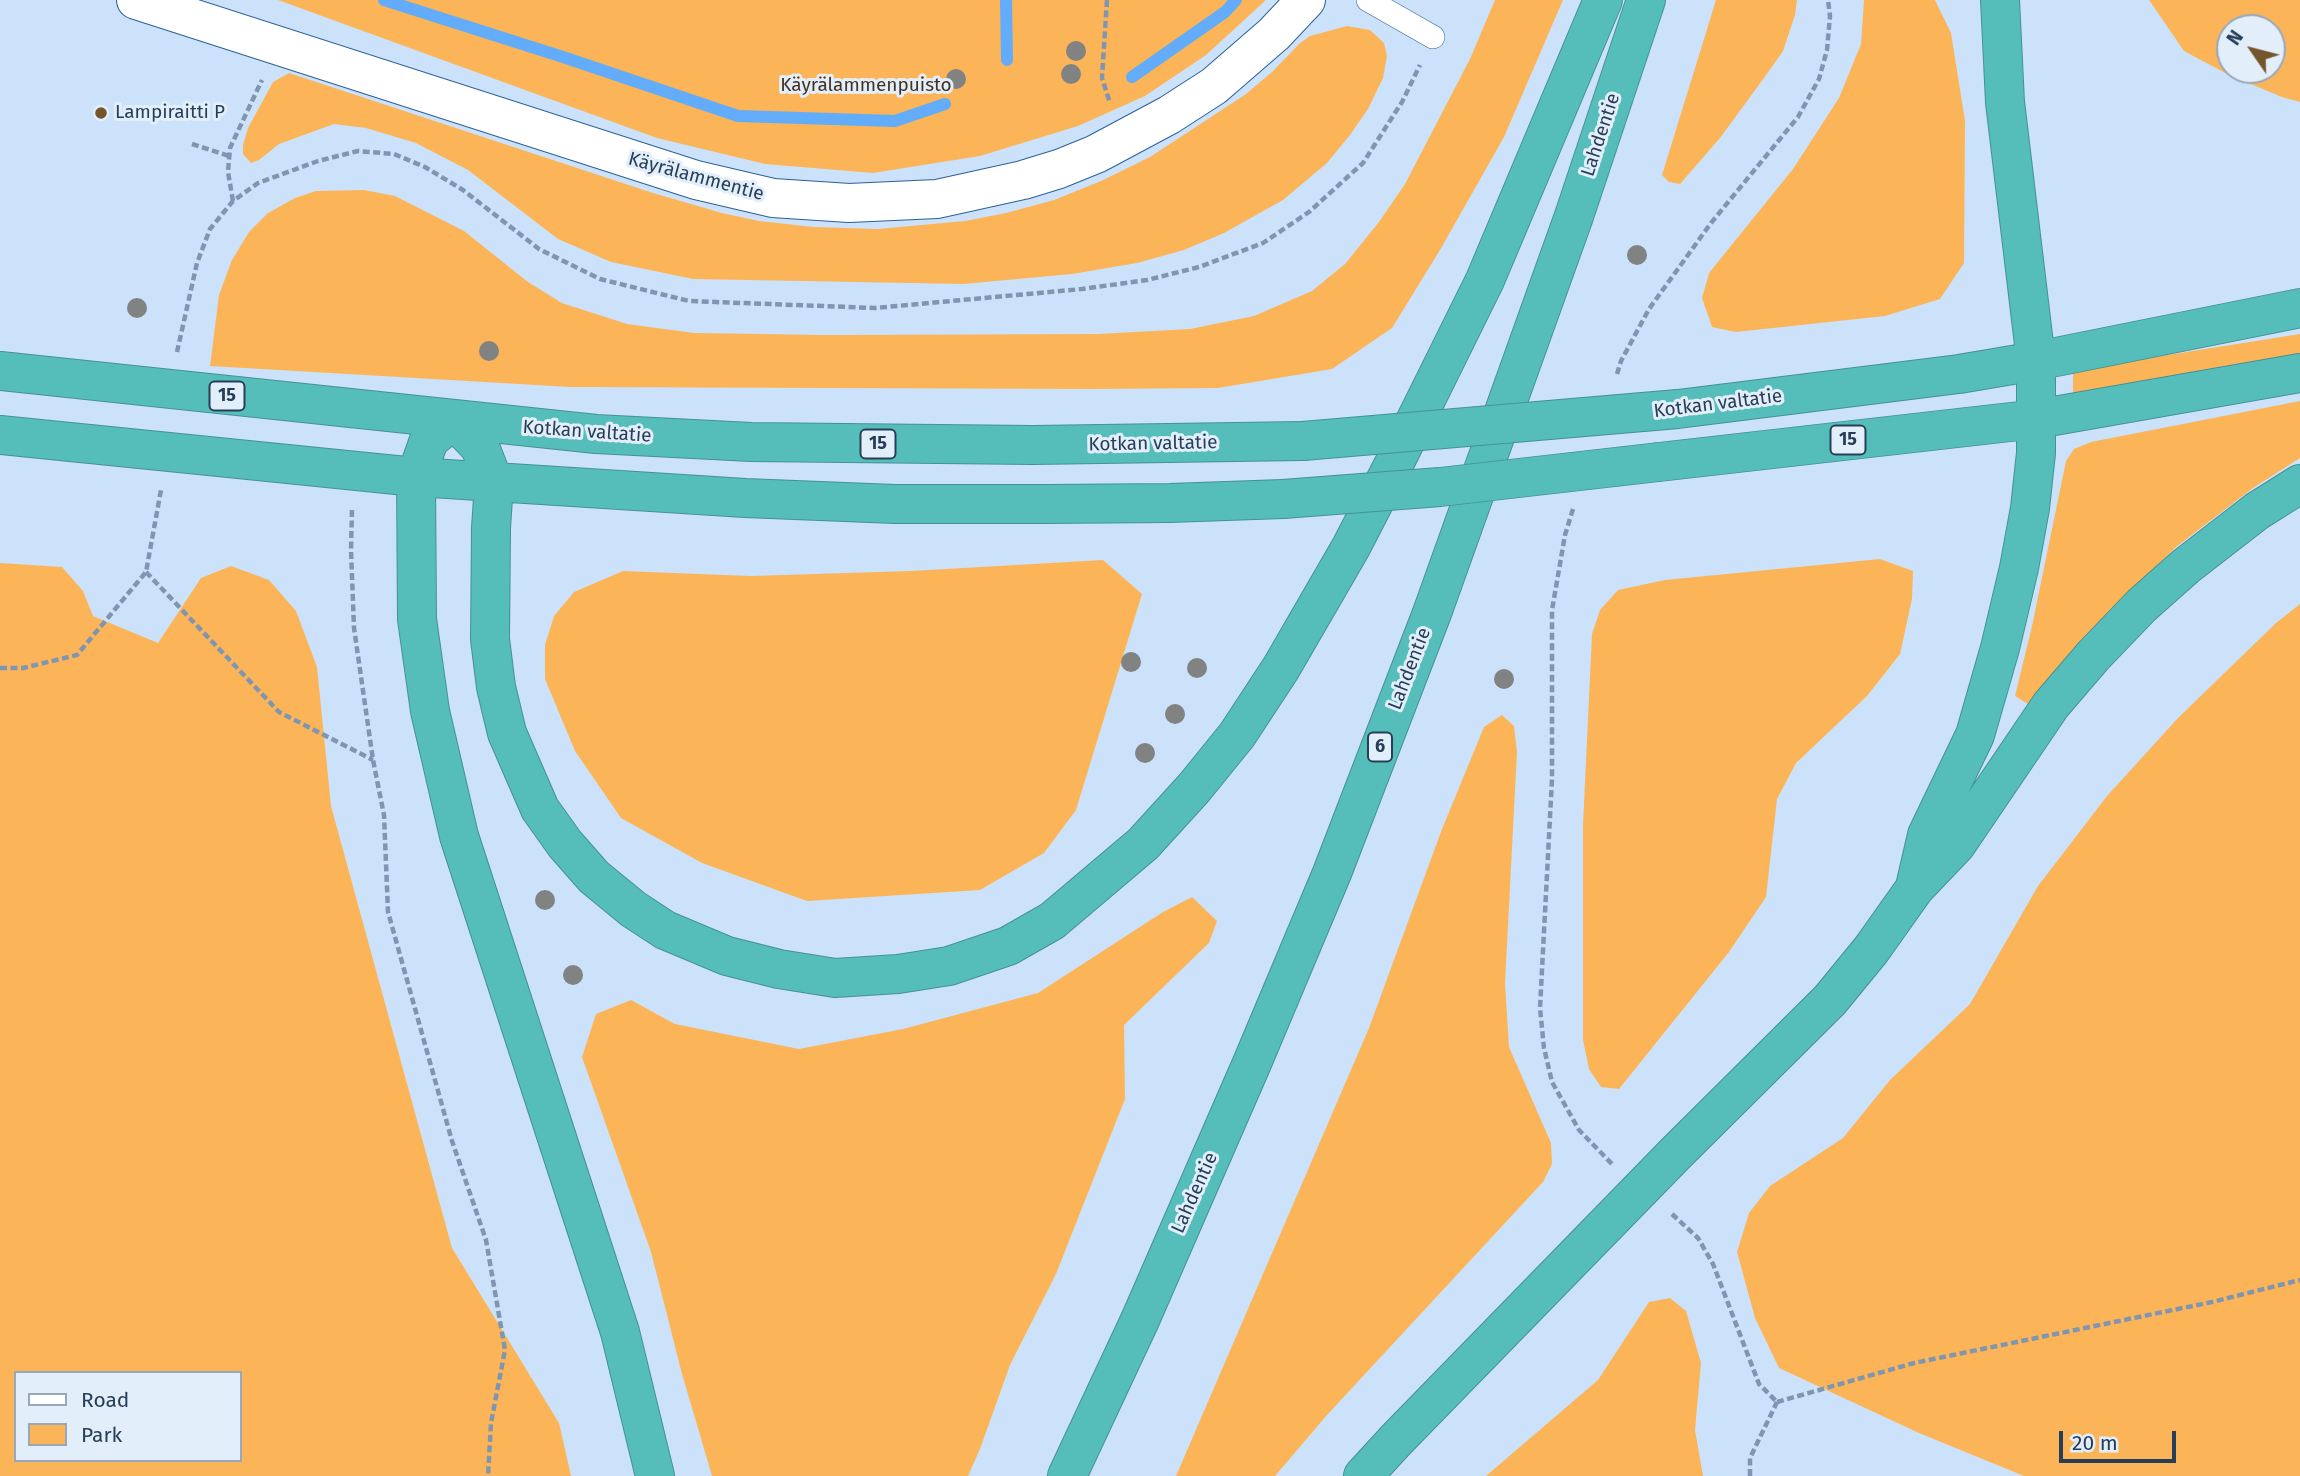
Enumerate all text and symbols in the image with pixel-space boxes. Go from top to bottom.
north arrow [2216,14,2286,84]
text: N [2222,26,2248,50]
park label: Käyrälammenpuisto [780,75,952,97]
street label: Lahdentie [1577,91,1625,179]
place label: Lampiraitti P [115,102,225,124]
marker: Lampiraitti P [93,105,109,121]
street label: Käyrälammentie [626,148,766,206]
road number: 15 [210,382,244,410]
street label: Kotkan valtatie [1652,385,1784,423]
street label: Kotkan valtatie [522,416,652,448]
road number: 15 [1830,426,1866,454]
road number: 15 [860,430,896,458]
street label: Kotkan valtatie [1088,431,1218,457]
street label: Lahdentie [1384,625,1436,713]
road number: 6 [1368,732,1392,762]
street label: Lahdentie [1167,1149,1223,1237]
legend [14,1371,242,1462]
text: Road [81,1387,129,1413]
scale bar [2062,1416,2179,1460]
text: Park [81,1422,122,1448]
text: 20 m [2072,1430,2118,1456]

